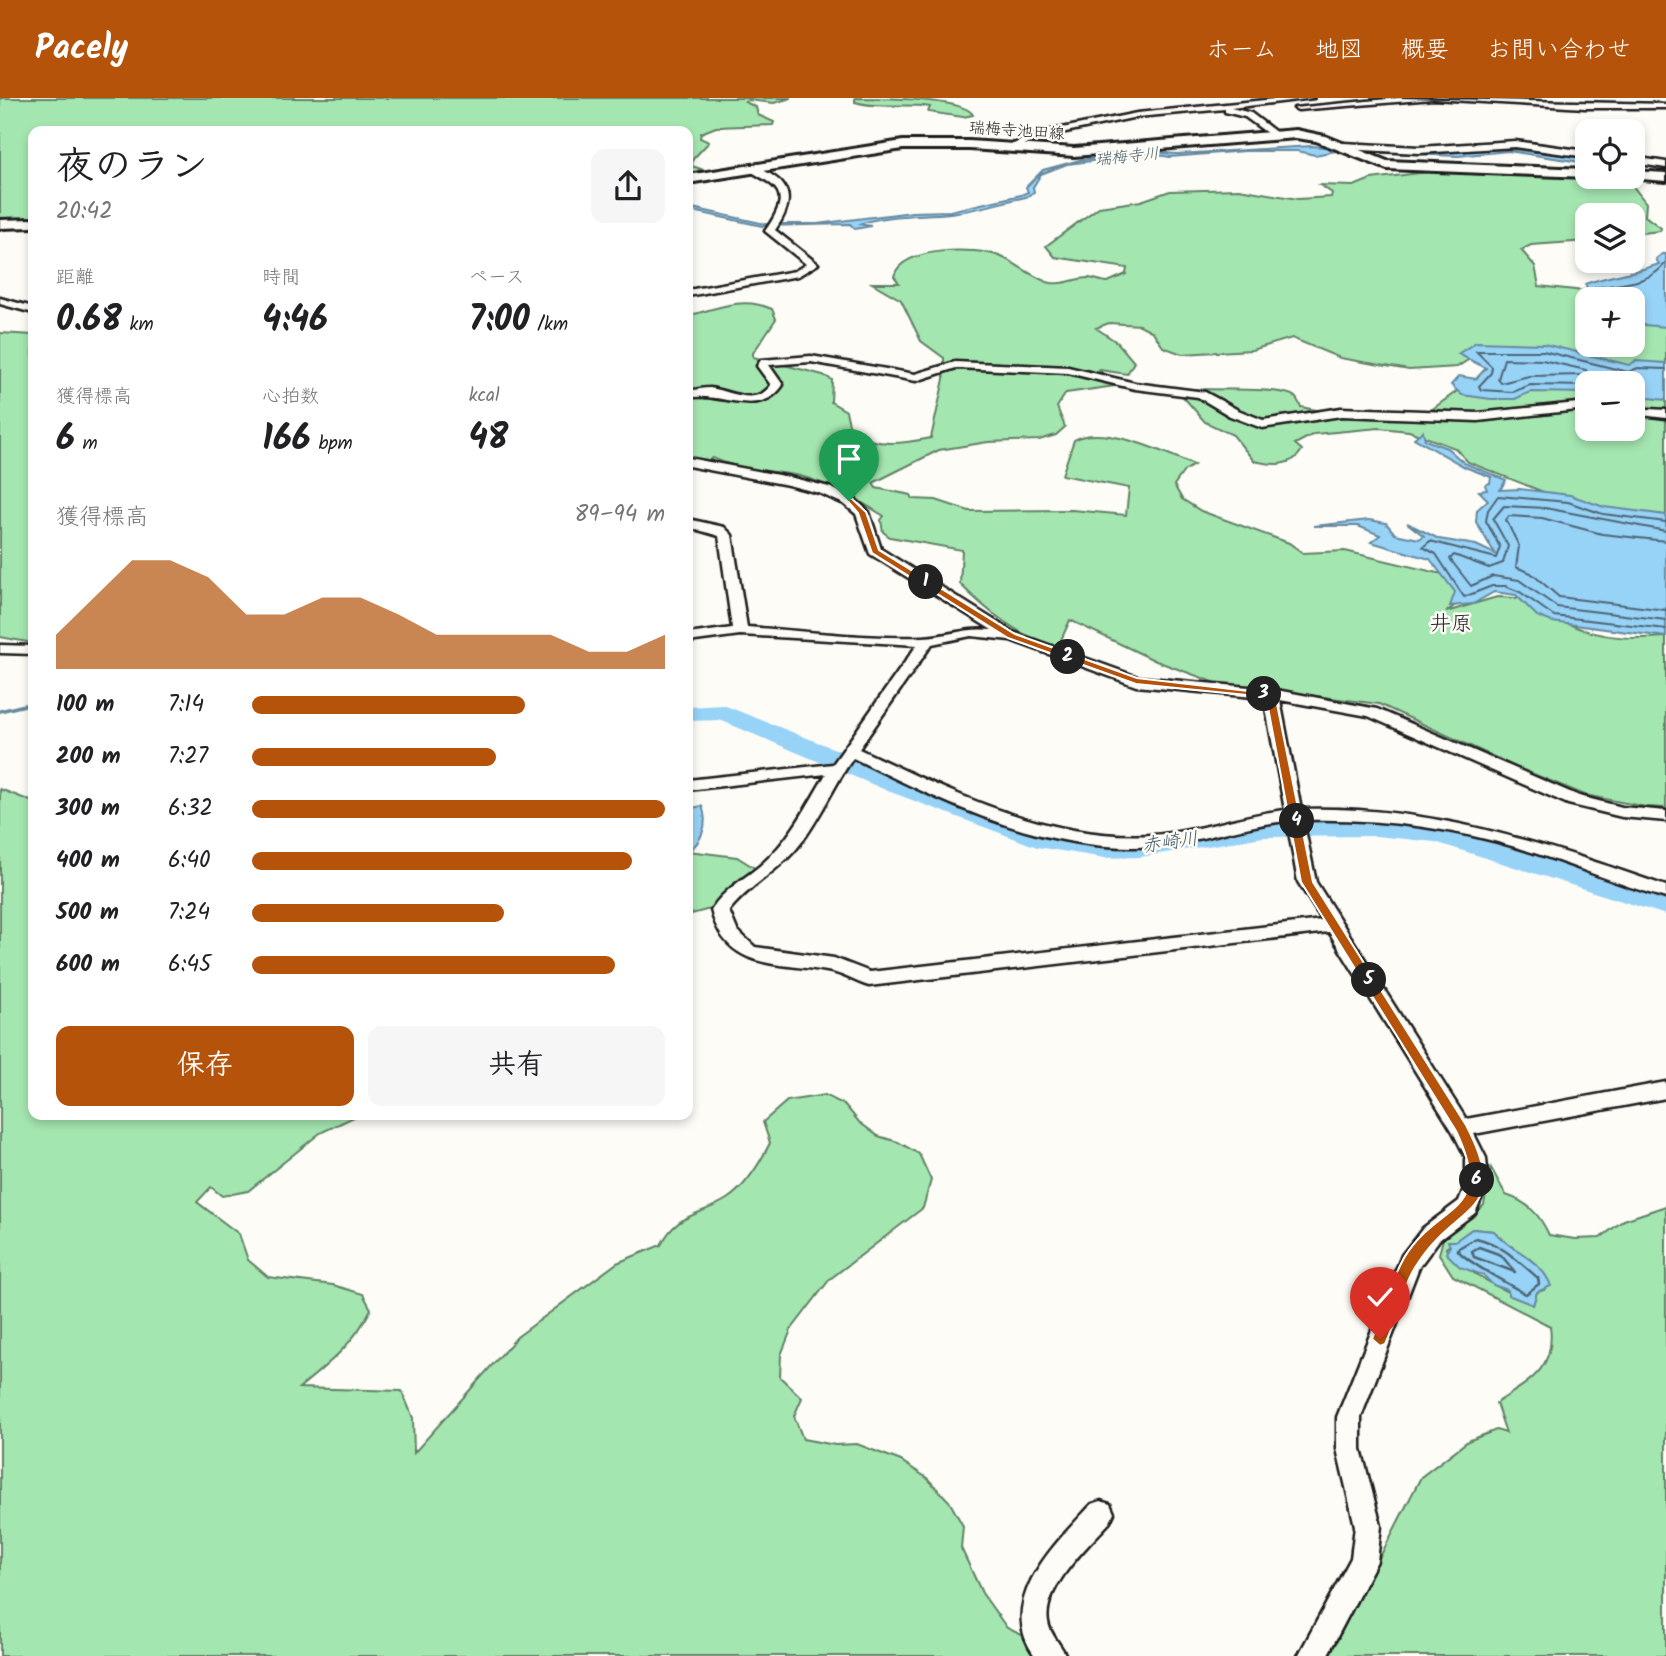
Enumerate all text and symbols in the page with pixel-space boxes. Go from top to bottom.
text: Pacely [35,23,128,76]
text: ホーム [1206,31,1277,70]
text: 地図 [1315,31,1363,70]
text: 概要 [1401,31,1449,70]
text: お問い合わせ [1487,31,1631,70]
street label: 瑞梅寺池田線 [968,115,1066,147]
map controls [1575,119,1645,441]
button: locate [1575,119,1645,189]
text: 夜のラン [56,138,208,198]
water label: 瑞梅寺川 [1094,141,1160,173]
button: share [591,149,665,223]
text: 20:42 [56,194,113,230]
button: layers [1575,203,1645,273]
text: 距離 [56,263,94,293]
text: 時間 [262,263,300,293]
text: ペース [469,263,525,293]
button: + [1575,287,1645,357]
text: 0.68 [56,293,122,349]
text: 4:46 [262,293,328,349]
text: 7:00 [469,293,530,349]
text: km [122,310,154,340]
text: /km [530,310,568,340]
button: − [1575,371,1645,441]
text: kcal [469,381,500,411]
text: 獲得標高 [56,382,132,412]
text: 心拍数 [262,382,319,412]
text: 48 [469,411,508,467]
text: 6 [56,412,75,468]
text: 166 [262,412,311,468]
text: m [75,429,98,459]
text: bpm [311,429,353,459]
pin [819,429,879,501]
icon: arrive [830,440,868,478]
text: 89–94 m [574,497,665,533]
text: 獲得標高 [56,500,148,536]
pin: 1 [908,564,944,600]
text: 1 [923,566,928,596]
district label: 井原 [1430,608,1472,641]
pin: 2 [1050,640,1086,674]
text: 2 [1062,641,1073,671]
pin: 3 [1246,676,1282,712]
text: 3 [1258,678,1269,708]
text: 100 m [56,687,114,723]
text: 7:14 [168,687,204,723]
text: 200 m [56,739,121,775]
text: 7:27 [168,739,208,775]
text: 300 m [56,791,120,827]
text: 6:32 [168,791,213,827]
pin: 4 [1280,804,1314,838]
text: 4 [1291,805,1302,835]
water label: 赤崎川 [1140,824,1200,862]
text: 400 m [56,843,120,879]
text: 6:40 [168,843,211,879]
text: 500 m [56,895,119,931]
text: 7:24 [168,895,210,931]
text: 600 m [56,947,120,983]
text: 6:45 [168,947,211,983]
pin: 5 [1352,962,1386,998]
text: 5 [1364,964,1373,994]
button: 保存 [56,1026,354,1106]
button: 共有 [368,1026,665,1106]
pin: 6 [1460,1162,1494,1198]
text: 6 [1471,1164,1482,1194]
pin [1350,1267,1410,1339]
icon: check [1361,1278,1399,1316]

